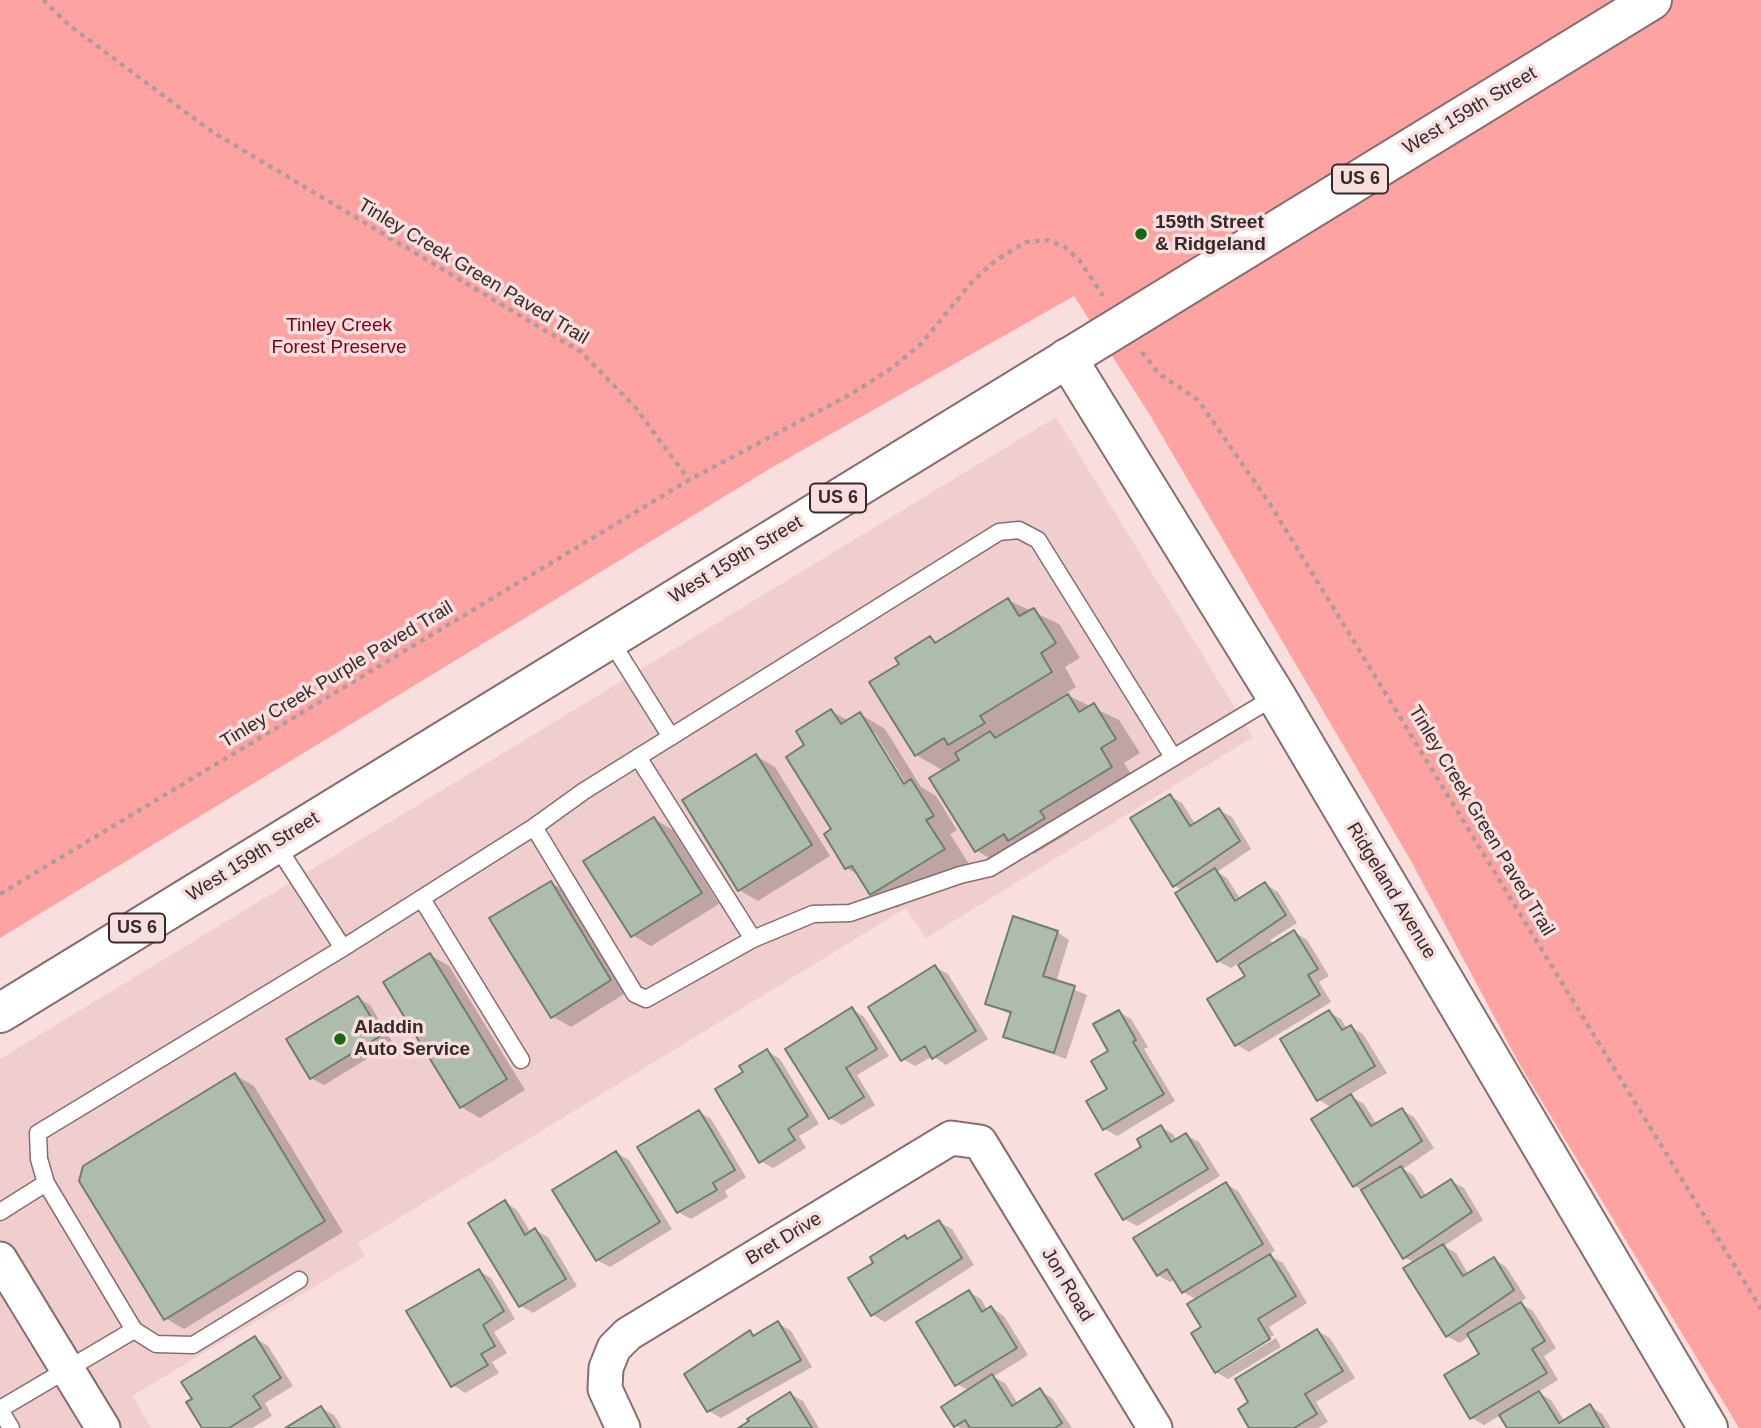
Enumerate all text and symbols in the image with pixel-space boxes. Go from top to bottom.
street label: West 159th Street [1399,62,1541,160]
road number: US 6 [1332,164,1388,194]
street label: Tinley Creek Green Paved Trail [354,194,592,350]
place label: 159th Street & Ridgeland [1155,212,1266,256]
marker: 159th Street & Ridgeland [1133,226,1149,242]
park label: Tinley Creek Forest Preserve [271,315,407,359]
road number: US 6 [810,484,866,512]
street label: West 159th Street [665,511,807,609]
street label: Tinley Creek Purple Paved Trail [217,597,457,753]
street label: Tinley Creek Green Paved Trail [1403,702,1559,940]
street label: West 159th Street [183,807,323,907]
street label: Ridgeland Avenue [1341,819,1441,963]
road number: US 6 [109,914,165,943]
place label: Aladdin Auto Service [354,1017,470,1061]
marker: Aladdin Auto Service [332,1031,348,1047]
street label: Bret Drive [742,1207,826,1271]
street label: Jon Road [1036,1244,1098,1326]

